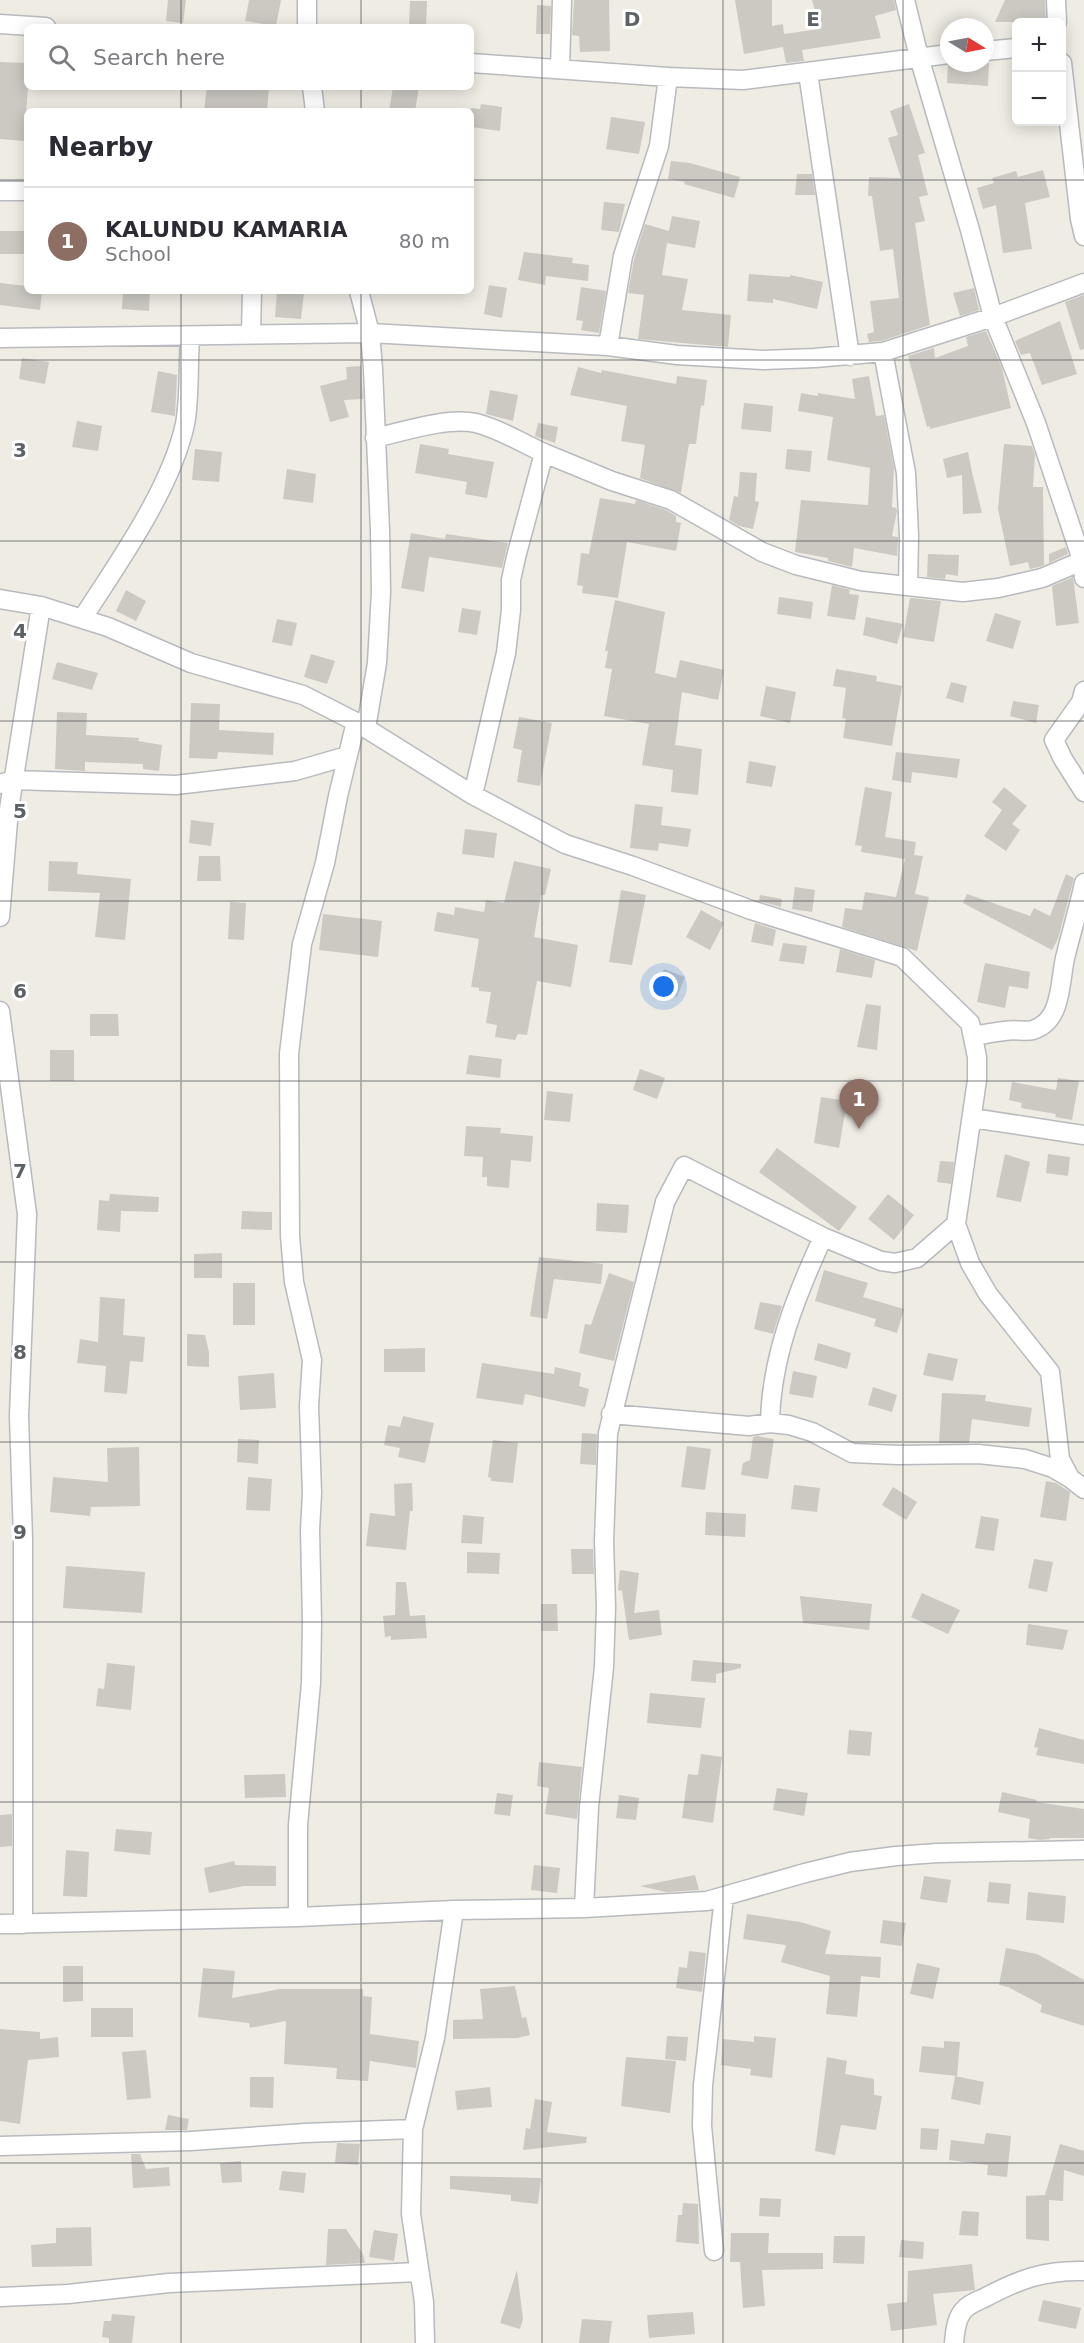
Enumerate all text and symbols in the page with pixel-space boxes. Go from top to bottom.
text: D [624,7,640,31]
text: E [806,7,820,31]
north arrow [940,18,994,72]
map controls [1012,18,1066,126]
button: + [1012,18,1066,72]
search box [24,24,474,90]
icon: search [45,41,78,74]
text: Search here [93,45,225,70]
button: − [1012,72,1066,126]
text: Nearby [48,132,153,162]
text: KALUNDU KAMARIA [105,217,348,242]
text: 1 [61,229,74,253]
text: 80 m [399,229,450,253]
text: School [105,242,171,266]
text: 3 [13,438,27,462]
text: 4 [13,619,27,643]
text: 5 [13,799,27,823]
your location [649,972,678,1001]
text: 6 [13,979,27,1003]
pin: 1 [840,1080,878,1129]
text: 7 [13,1159,27,1183]
text: 8 [13,1340,27,1364]
text: 9 [13,1520,27,1544]

